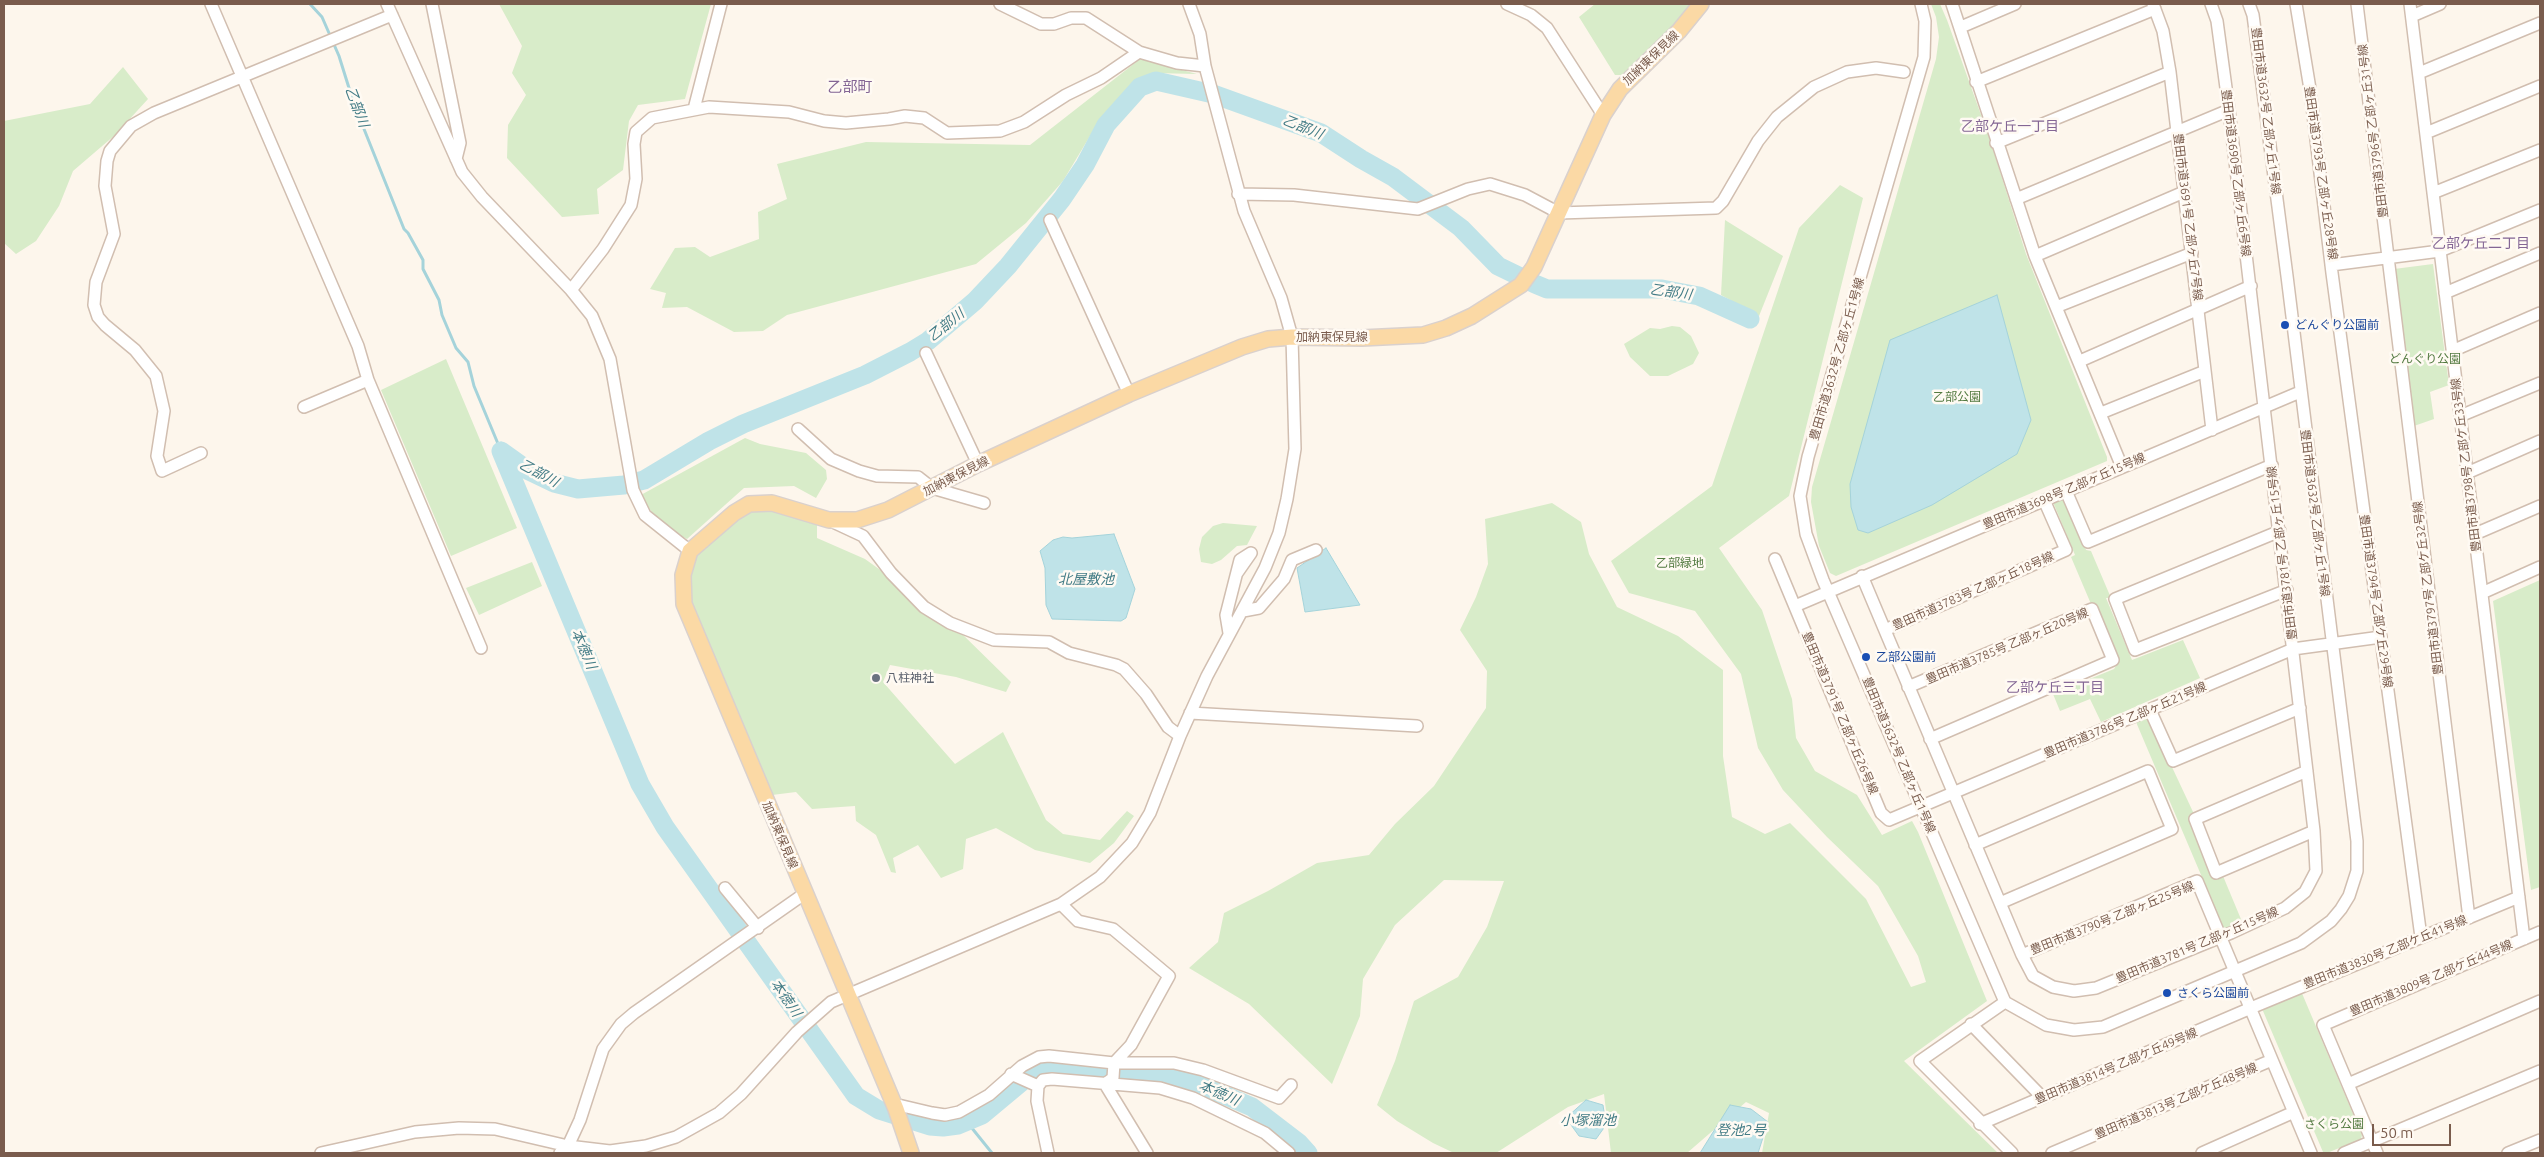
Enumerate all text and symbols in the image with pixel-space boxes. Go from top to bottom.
street label: 豊田市道3632号 乙部ヶ丘1号線 [2249,26,2283,196]
street label: 加納東保見線 [1620,28,1682,88]
street label: 豊田市道3796号 乙部ヶ丘31号線 [2355,43,2391,219]
district label: 乙部町 [828,78,872,96]
water label: 乙部川 [342,84,372,130]
street label: 豊田市道3793号 乙部ヶ丘28号線 [2302,85,2340,261]
street label: 豊田市道3690号 乙部ヶ丘6号線 [2219,88,2253,258]
water label: 乙部川 [1280,111,1326,143]
district label: 乙部ケ丘一丁目 [1961,118,2059,134]
street label: 豊田市道3691号 乙部ヶ丘7号線 [2171,132,2205,302]
district label: 乙部ケ丘二丁目 [2432,235,2530,251]
street label: 豊田市道3632号 乙部ヶ丘1号線 [1807,276,1867,442]
water label: 乙部川 [1649,281,1693,303]
water label: 乙部川 [924,305,968,345]
place label: どんぐり公園前 [2295,318,2379,332]
marker: どんぐり公園前 [2279,319,2291,331]
street label: 加納東保見線 [1296,330,1368,344]
park label: どんぐり公園 [2389,352,2461,366]
street label: 豊田市道3798号 乙部ケ丘33号線 [2448,377,2484,553]
park label: 乙部公園 [1933,390,1981,404]
street label: 豊田市道3632号 乙部ヶ丘1号線 [2298,428,2332,598]
street label: 豊田市道3698号 乙部ヶ丘15号線 [1980,450,2148,532]
street label: 加納東保見線 [921,453,991,499]
water label: 乙部川 [517,456,561,490]
street label: 豊田市道3781号 乙部ヶ丘15号線 [2264,465,2300,641]
street label: 豊田市道3797号 乙部ケ丘32号線 [2410,500,2446,676]
street label: 豊田市道3794号 乙部ケ丘29号線 [2357,513,2395,689]
street label: 豊田市道3783号 乙部ヶ丘18号線 [1890,549,2056,633]
park label: 乙部緑地 [1656,556,1704,570]
water label: 北屋敷池 [1058,571,1114,587]
street label: 豊田市道3785号 乙部ヶ丘20号線 [1923,605,2091,687]
water label: 本徳川 [568,626,600,672]
street label: 豊田市道3791号 乙部ヶ丘26号線 [1799,629,1881,797]
place label: 乙部公園前 [1876,650,1936,664]
marker: 乙部公園前 [1860,651,1872,663]
place label: 八柱神社 [886,671,934,685]
marker: 八柱神社 [870,672,882,684]
street label: 豊田市道3632号 乙部ヶ丘1号線 [1859,675,1939,835]
district label: 乙部ケ丘三丁目 [2006,679,2104,695]
street label: 豊田市道3786号 乙部ヶ丘21号線 [2041,679,2209,761]
street label: 加納東保見線 [759,799,801,871]
street label: 豊田市道3790号 乙部ヶ丘25号線 [2028,878,2196,958]
street label: 豊田市道3781号 乙部ヶ丘15号線 [2113,904,2281,986]
street label: 豊田市道3830号 乙部ケ丘41号線 [2301,912,2469,992]
street label: 豊田市道3809号 乙部ケ丘44号線 [2347,937,2515,1019]
water label: 本徳川 [767,976,805,1020]
place label: さくら公園前 [2177,986,2249,1000]
marker: さくら公園前 [2161,987,2173,999]
street label: 豊田市道3814号 乙部ケ丘49号線 [2032,1025,2200,1107]
street label: 豊田市道3813号 乙部ケ丘48号線 [2092,1060,2260,1142]
water label: 本徳川 [1196,1077,1242,1109]
water label: 小塚溜池 [1560,1112,1616,1128]
scale bar [2374,1114,2453,1146]
park label: さくら公園 [2304,1117,2364,1131]
water label: 登池2号 [1716,1122,1766,1138]
text: 50 m [2380,1124,2413,1141]

